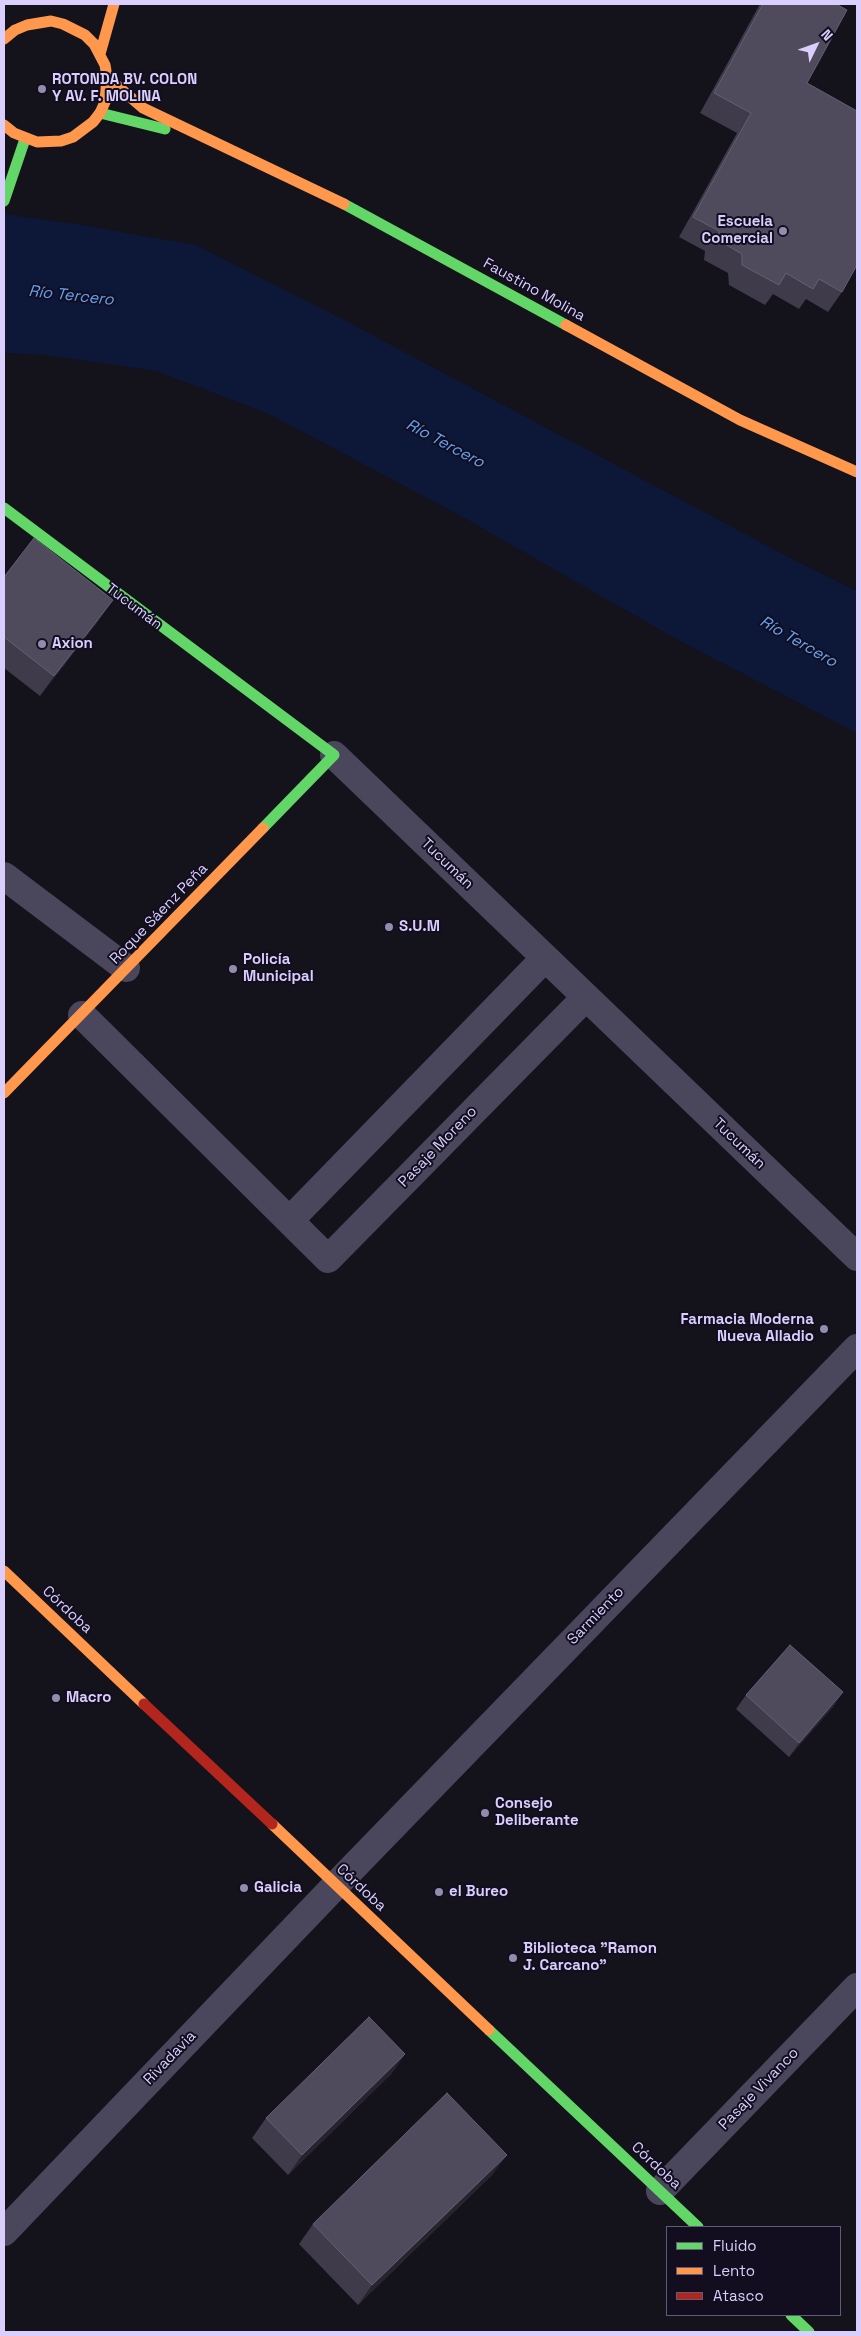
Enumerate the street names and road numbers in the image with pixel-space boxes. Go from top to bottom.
street label: Faustino Molina [480,255,588,325]
street label: Tucumán [102,580,166,634]
street label: Tucumán [417,835,477,893]
street label: Roque Sáenz Peña [106,860,212,968]
street label: Pasaje Moreno [395,1103,481,1191]
street label: Tucumán [709,1115,769,1173]
street label: Córdoba [38,1582,96,1638]
street label: Sarmiento [564,1583,628,1649]
street label: Córdoba [332,1860,390,1916]
street label: Rivadavia [140,2027,200,2089]
street label: Pasaje Vivanco [715,2044,803,2134]
street label: Córdoba [627,2138,685,2194]

